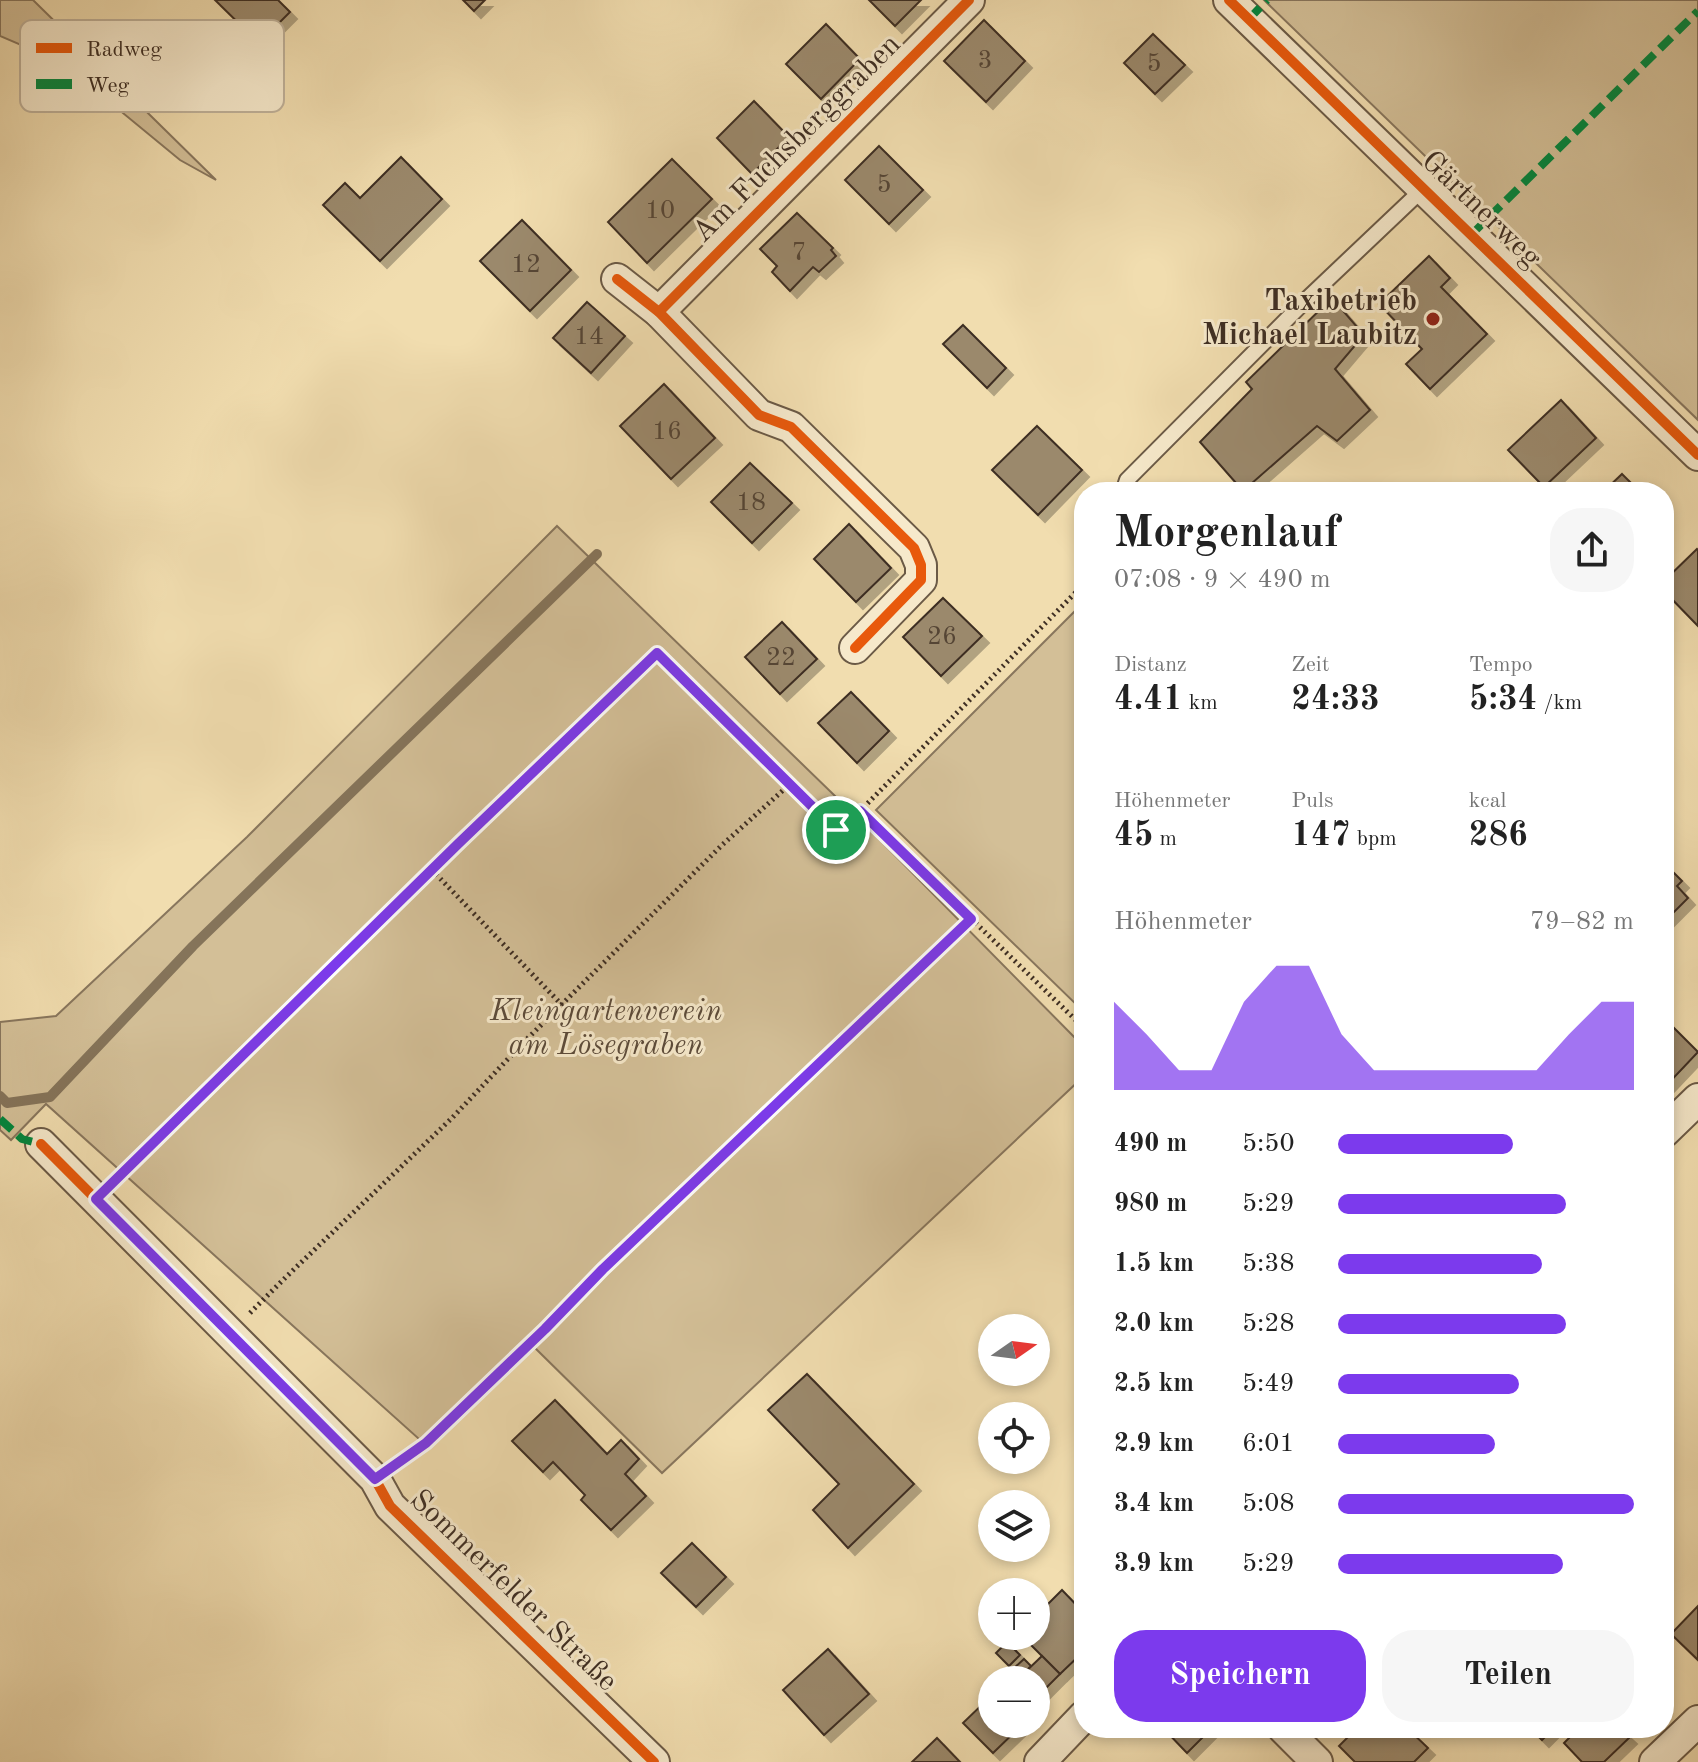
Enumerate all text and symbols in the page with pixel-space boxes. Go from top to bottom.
legend [20,20,284,112]
street label: Am Fuchsberggraben [687,29,907,249]
text: Radweg [86,39,162,61]
house number: 3 [977,48,993,74]
house number: 5 [1146,51,1162,77]
text: Weg [86,75,130,97]
street label: Gärtnerweg [1415,146,1547,274]
house number: 5 [876,172,892,198]
house number: 10 [645,198,675,224]
house number: 7 [791,240,807,266]
house number: 12 [511,252,541,278]
place label: Taxibetrieb Michael Laubitz [1202,287,1417,351]
marker: Taxibetrieb Michael Laubitz [1424,310,1442,328]
house number: 14 [574,324,604,350]
house number: 16 [652,419,682,445]
house number: 18 [736,490,766,516]
button: share [1550,508,1634,592]
text: Morgenlauf [1114,512,1340,556]
text: 07:08 · 9 × 490 m [1114,567,1331,593]
house number: 26 [927,624,957,650]
house number: 22 [766,645,796,671]
text: Distanz [1114,654,1187,676]
text: Zeit [1291,654,1329,676]
text: Tempo [1469,654,1533,676]
text: 4.41 [1114,683,1183,717]
text: 24:33 [1291,683,1380,717]
text: 5:34 [1469,683,1537,717]
text: km [1183,692,1218,714]
text: /km [1537,692,1582,714]
text: Höhenmeter [1114,790,1231,812]
text: Puls [1291,790,1334,812]
text: kcal [1469,790,1507,812]
pin [802,796,870,864]
icon: arrive [814,808,858,852]
text: 45 [1114,819,1153,853]
text: 147 [1291,819,1351,853]
text: 286 [1469,819,1528,853]
text: m [1153,828,1177,850]
text: bpm [1351,828,1397,850]
text: Höhenmeter [1114,909,1252,935]
text: 79–82 m [1530,909,1634,935]
park label: Kleingartenverein am Lösegraben [489,997,722,1061]
text: 490 m [1114,1131,1187,1157]
text: 5:50 [1242,1131,1295,1157]
text: 980 m [1114,1191,1187,1217]
text: 5:29 [1242,1191,1295,1217]
text: 1.5 km [1114,1251,1194,1277]
text: 5:38 [1242,1251,1295,1277]
text: 2.0 km [1114,1311,1194,1337]
text: 5:28 [1242,1311,1295,1337]
north arrow [978,1314,1050,1386]
map controls [978,1314,1050,1738]
text: 2.5 km [1114,1371,1194,1397]
text: 5:49 [1242,1371,1295,1397]
button: locate [978,1402,1050,1474]
text: 2.9 km [1114,1431,1194,1457]
text: 6:01 [1242,1431,1295,1457]
street label: Sommerfelder Straße [404,1485,622,1697]
button: layers [978,1490,1050,1562]
text: 3.4 km [1114,1491,1194,1517]
text: 5:08 [1242,1491,1295,1517]
text: 3.9 km [1114,1551,1194,1577]
text: 5:29 [1242,1551,1295,1577]
button: + [978,1578,1050,1650]
button: Speichern [1114,1630,1366,1722]
button: Teilen [1382,1630,1634,1722]
button: − [978,1666,1050,1738]

